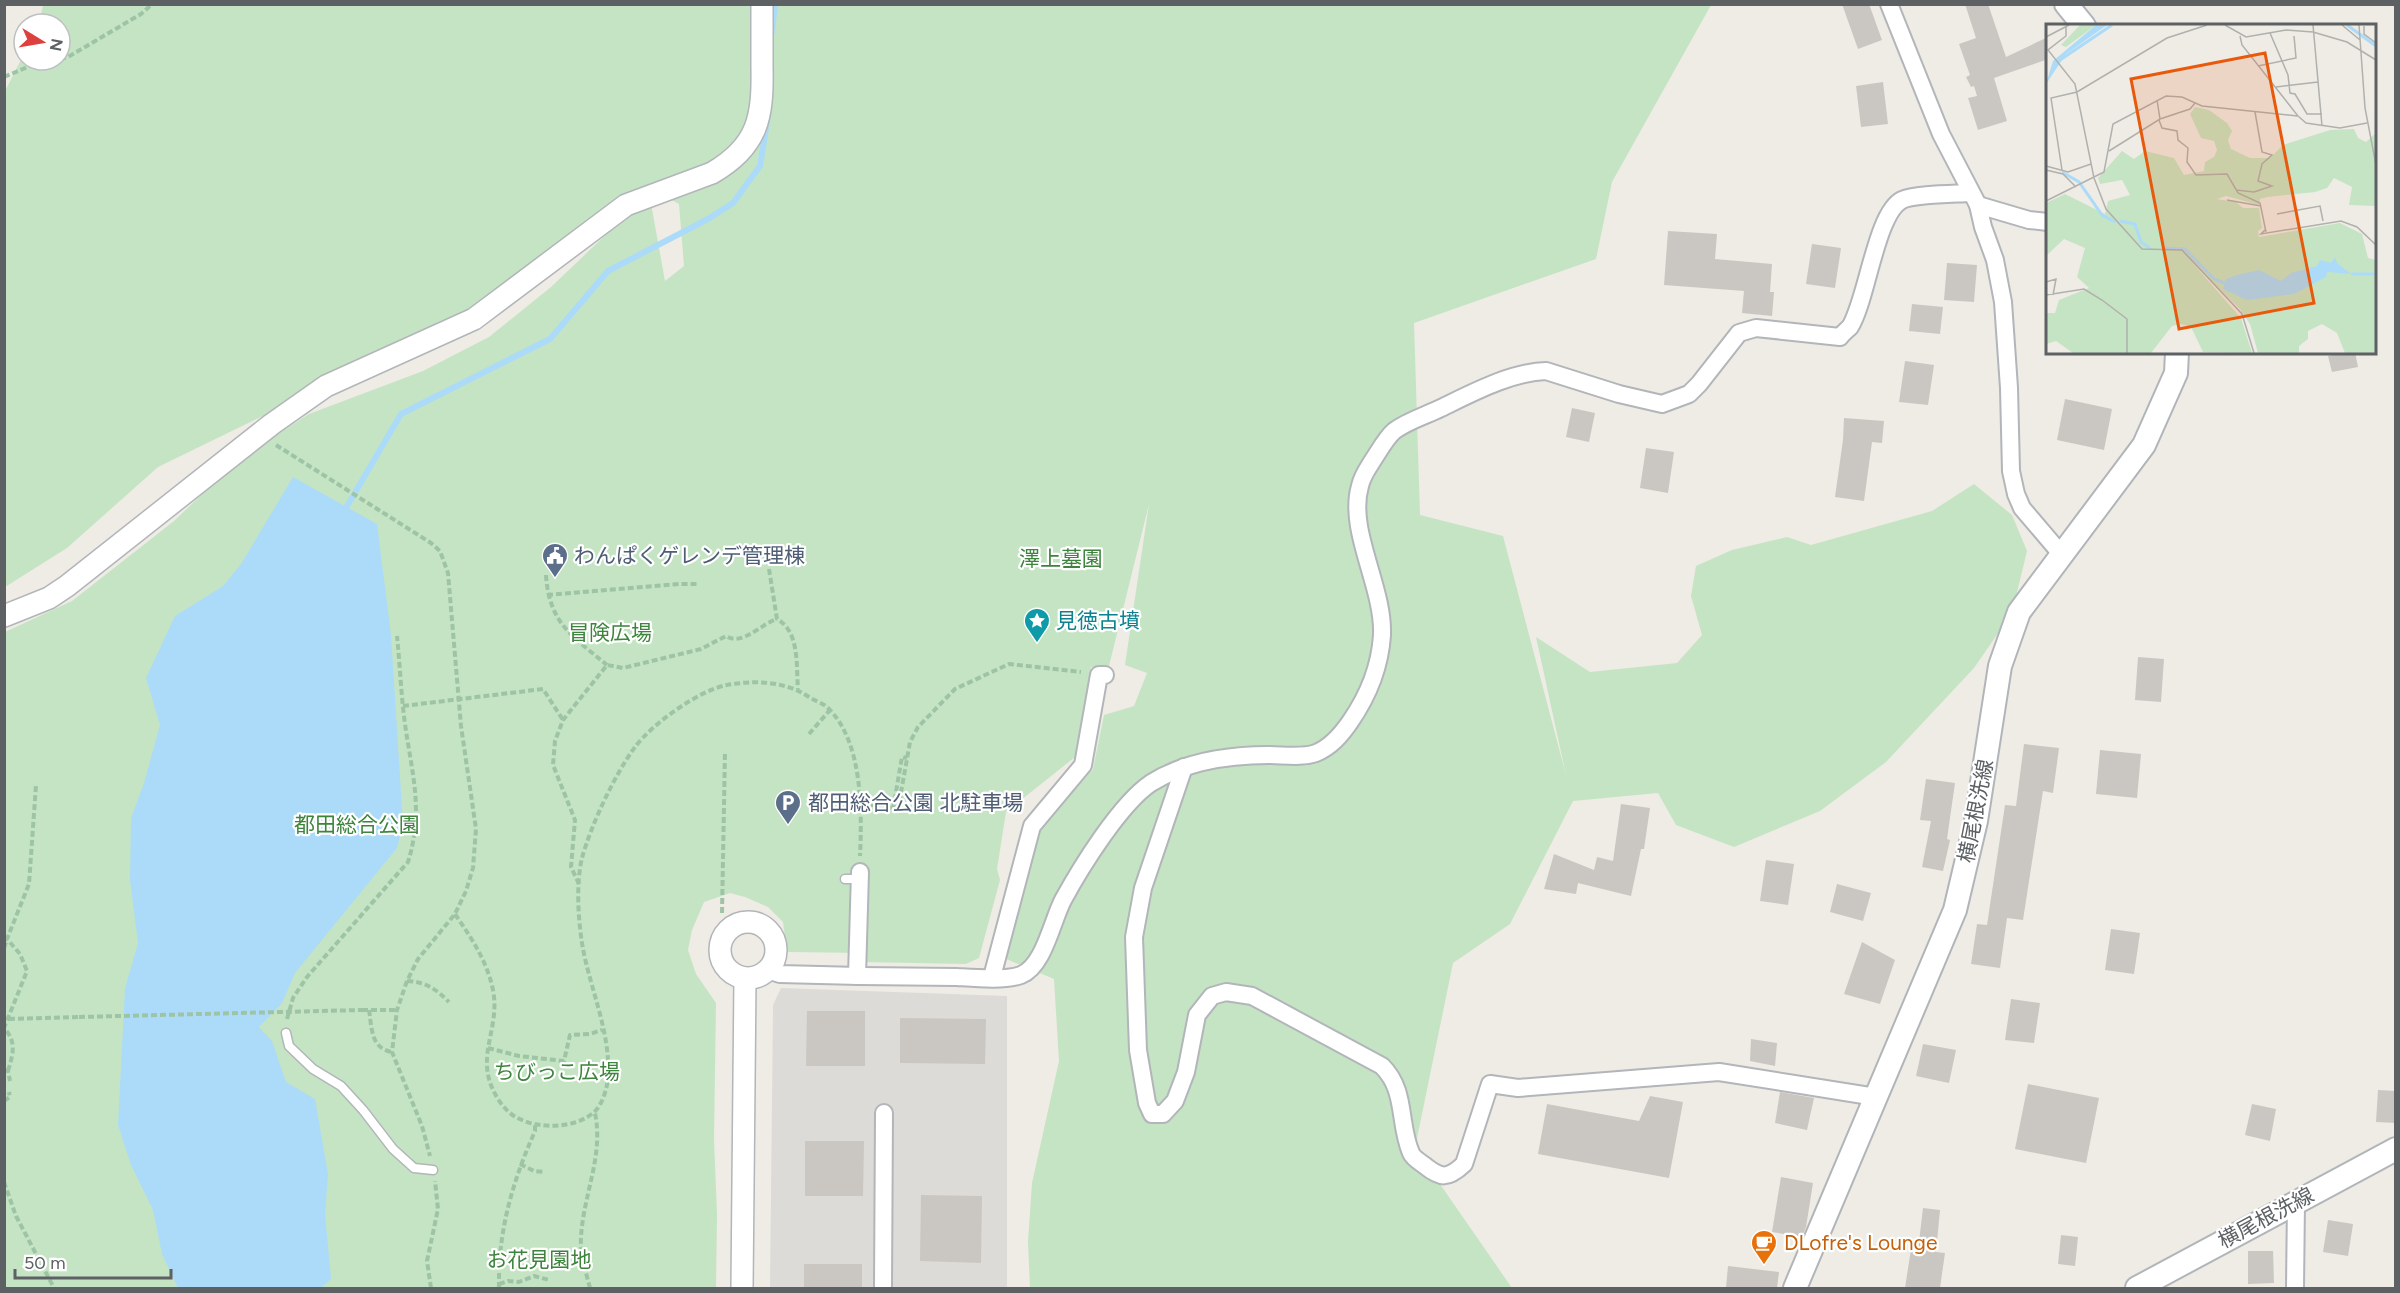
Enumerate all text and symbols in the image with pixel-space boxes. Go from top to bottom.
north arrow [12,12,72,72]
inset map [2046,24,2376,354]
text: N [46,37,67,53]
public building icon: わんぱくゲレンデ管理棟 [540,541,570,579]
place label: わんぱくゲレンデ管理棟 [574,543,805,568]
park label: 澤上墓園 [1019,546,1103,571]
place icon: 見徳古墳 [1022,606,1052,644]
place label: 見徳古墳 [1056,608,1140,633]
park label: 冒険広場 [568,620,652,645]
street label: 横尾根洗線 [1953,757,1998,865]
parking icon: 都田総合公園 北駐車場 [773,788,803,826]
place label: 都田総合公園 北駐車場 [808,790,1023,815]
park label: 都田総合公園 [294,812,420,837]
park label: ちびっこ広場 [494,1059,620,1084]
street label: 横尾根洗線 [2214,1182,2318,1253]
cafe icon: DLofre's Lounge [1749,1228,1779,1266]
place label: DLofre's Lounge [1784,1230,1937,1255]
scale bar [15,1242,171,1280]
park label: お花見園地 [487,1247,592,1272]
text: 50 m [24,1252,66,1274]

